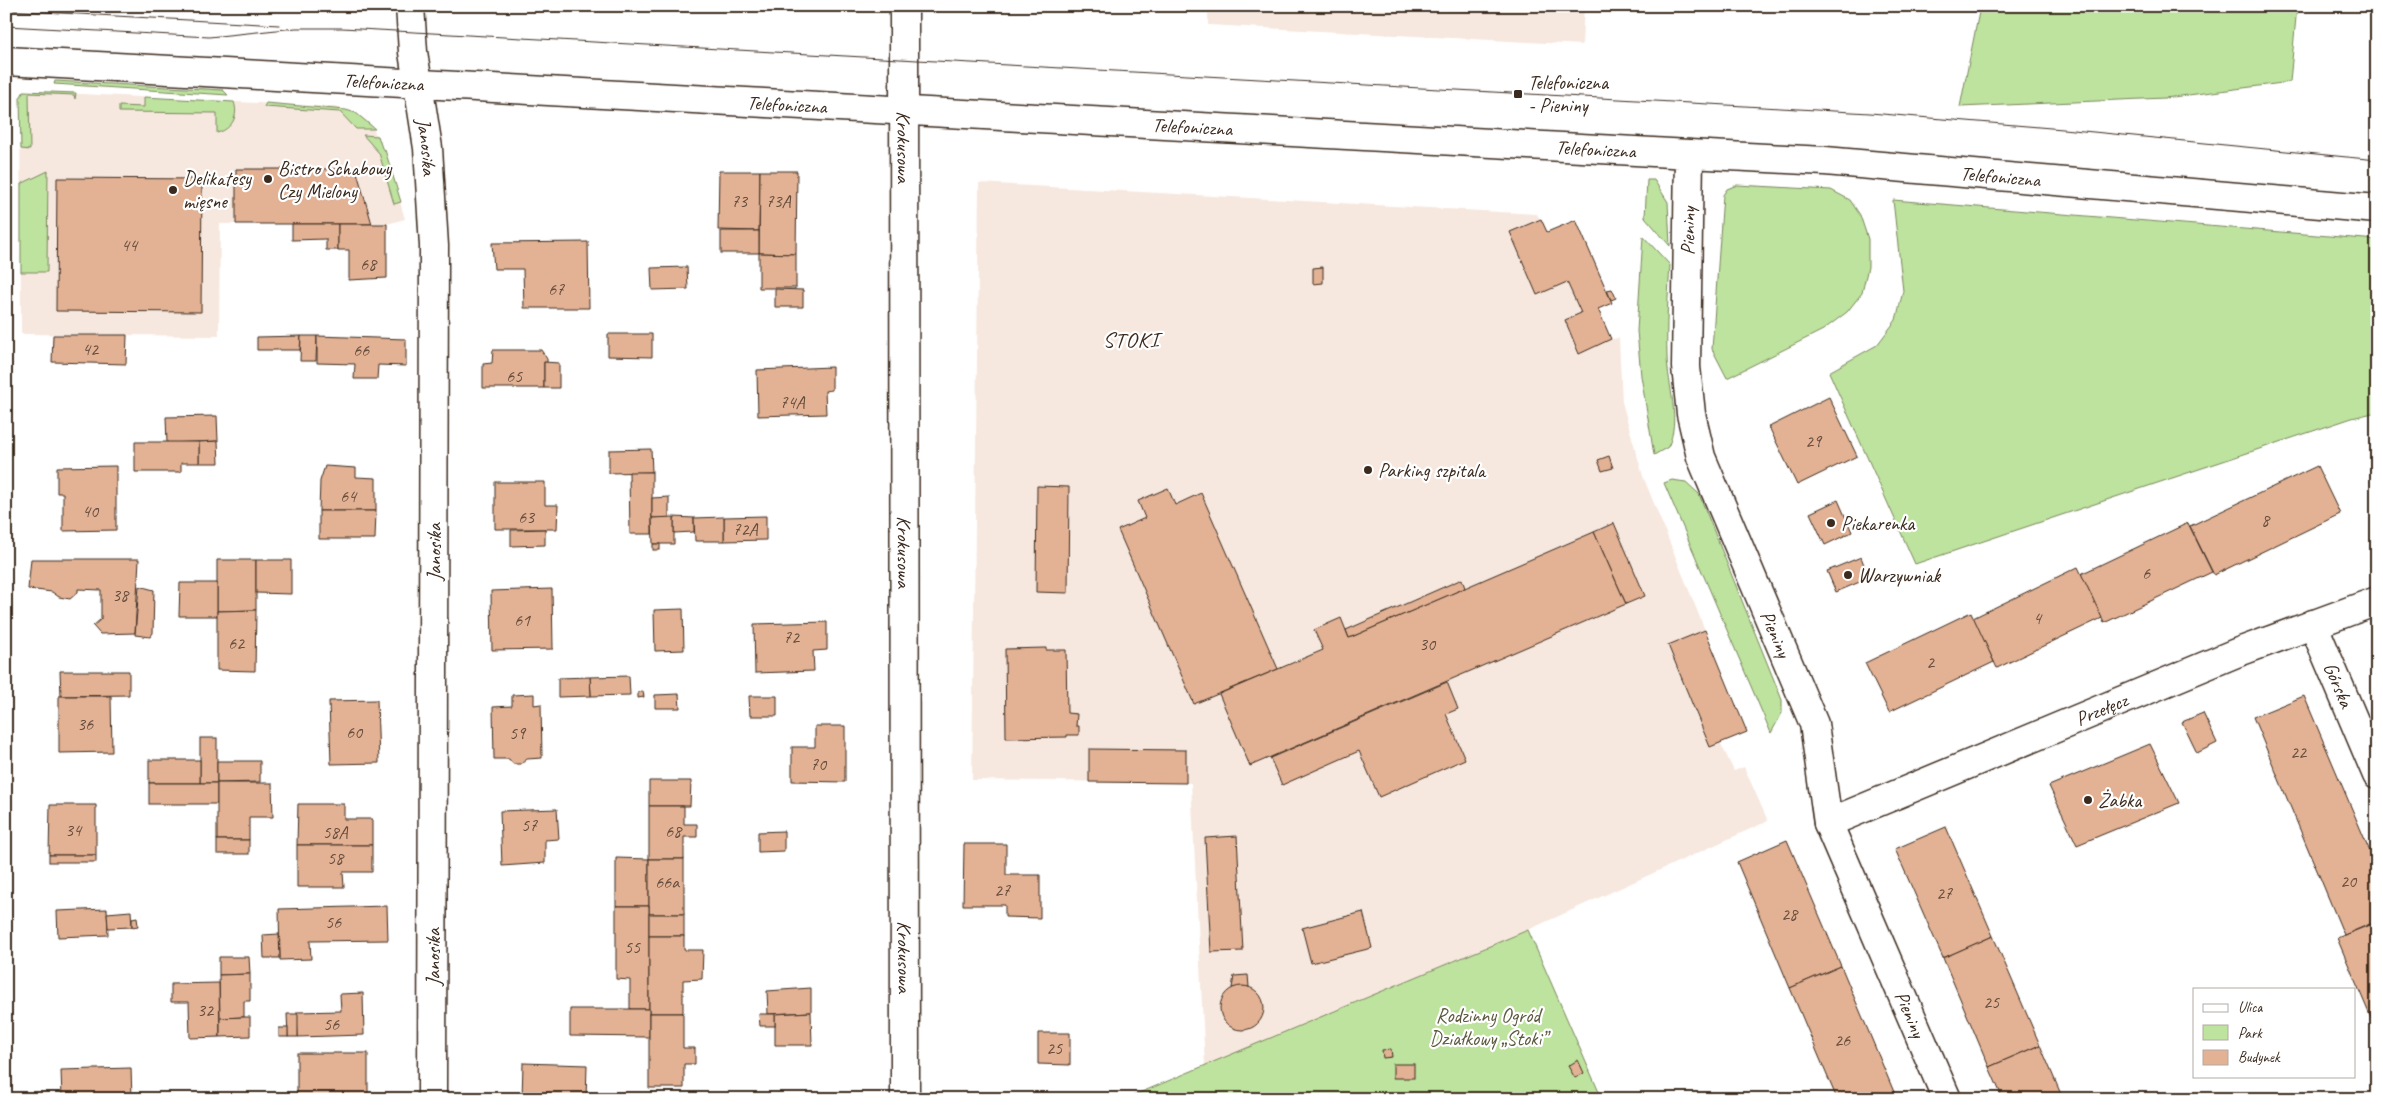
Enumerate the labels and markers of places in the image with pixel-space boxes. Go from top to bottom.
place label: Telefoniczna - Pieniny [1528,70,1610,118]
marker: Telefoniczna - Pieniny [1512,88,1524,100]
place label: Bistro Schabowy Czy Mielony [278,156,392,204]
place label: Delikatesy mięsne [183,166,252,214]
marker: Bistro Schabowy Czy Mielony [262,173,274,185]
marker: Delikatesy mięsne [167,184,179,196]
place label: Parking szpitala [1378,458,1487,483]
marker: Parking szpitala [1362,464,1374,476]
place label: Piekarenka [1841,511,1916,536]
marker: Piekarenka [1825,517,1837,529]
place label: Warzywniak [1858,563,1942,588]
marker: Warzywniak [1842,569,1854,581]
place label: Żabka [2098,788,2143,813]
marker: Żabka [2082,794,2094,806]

